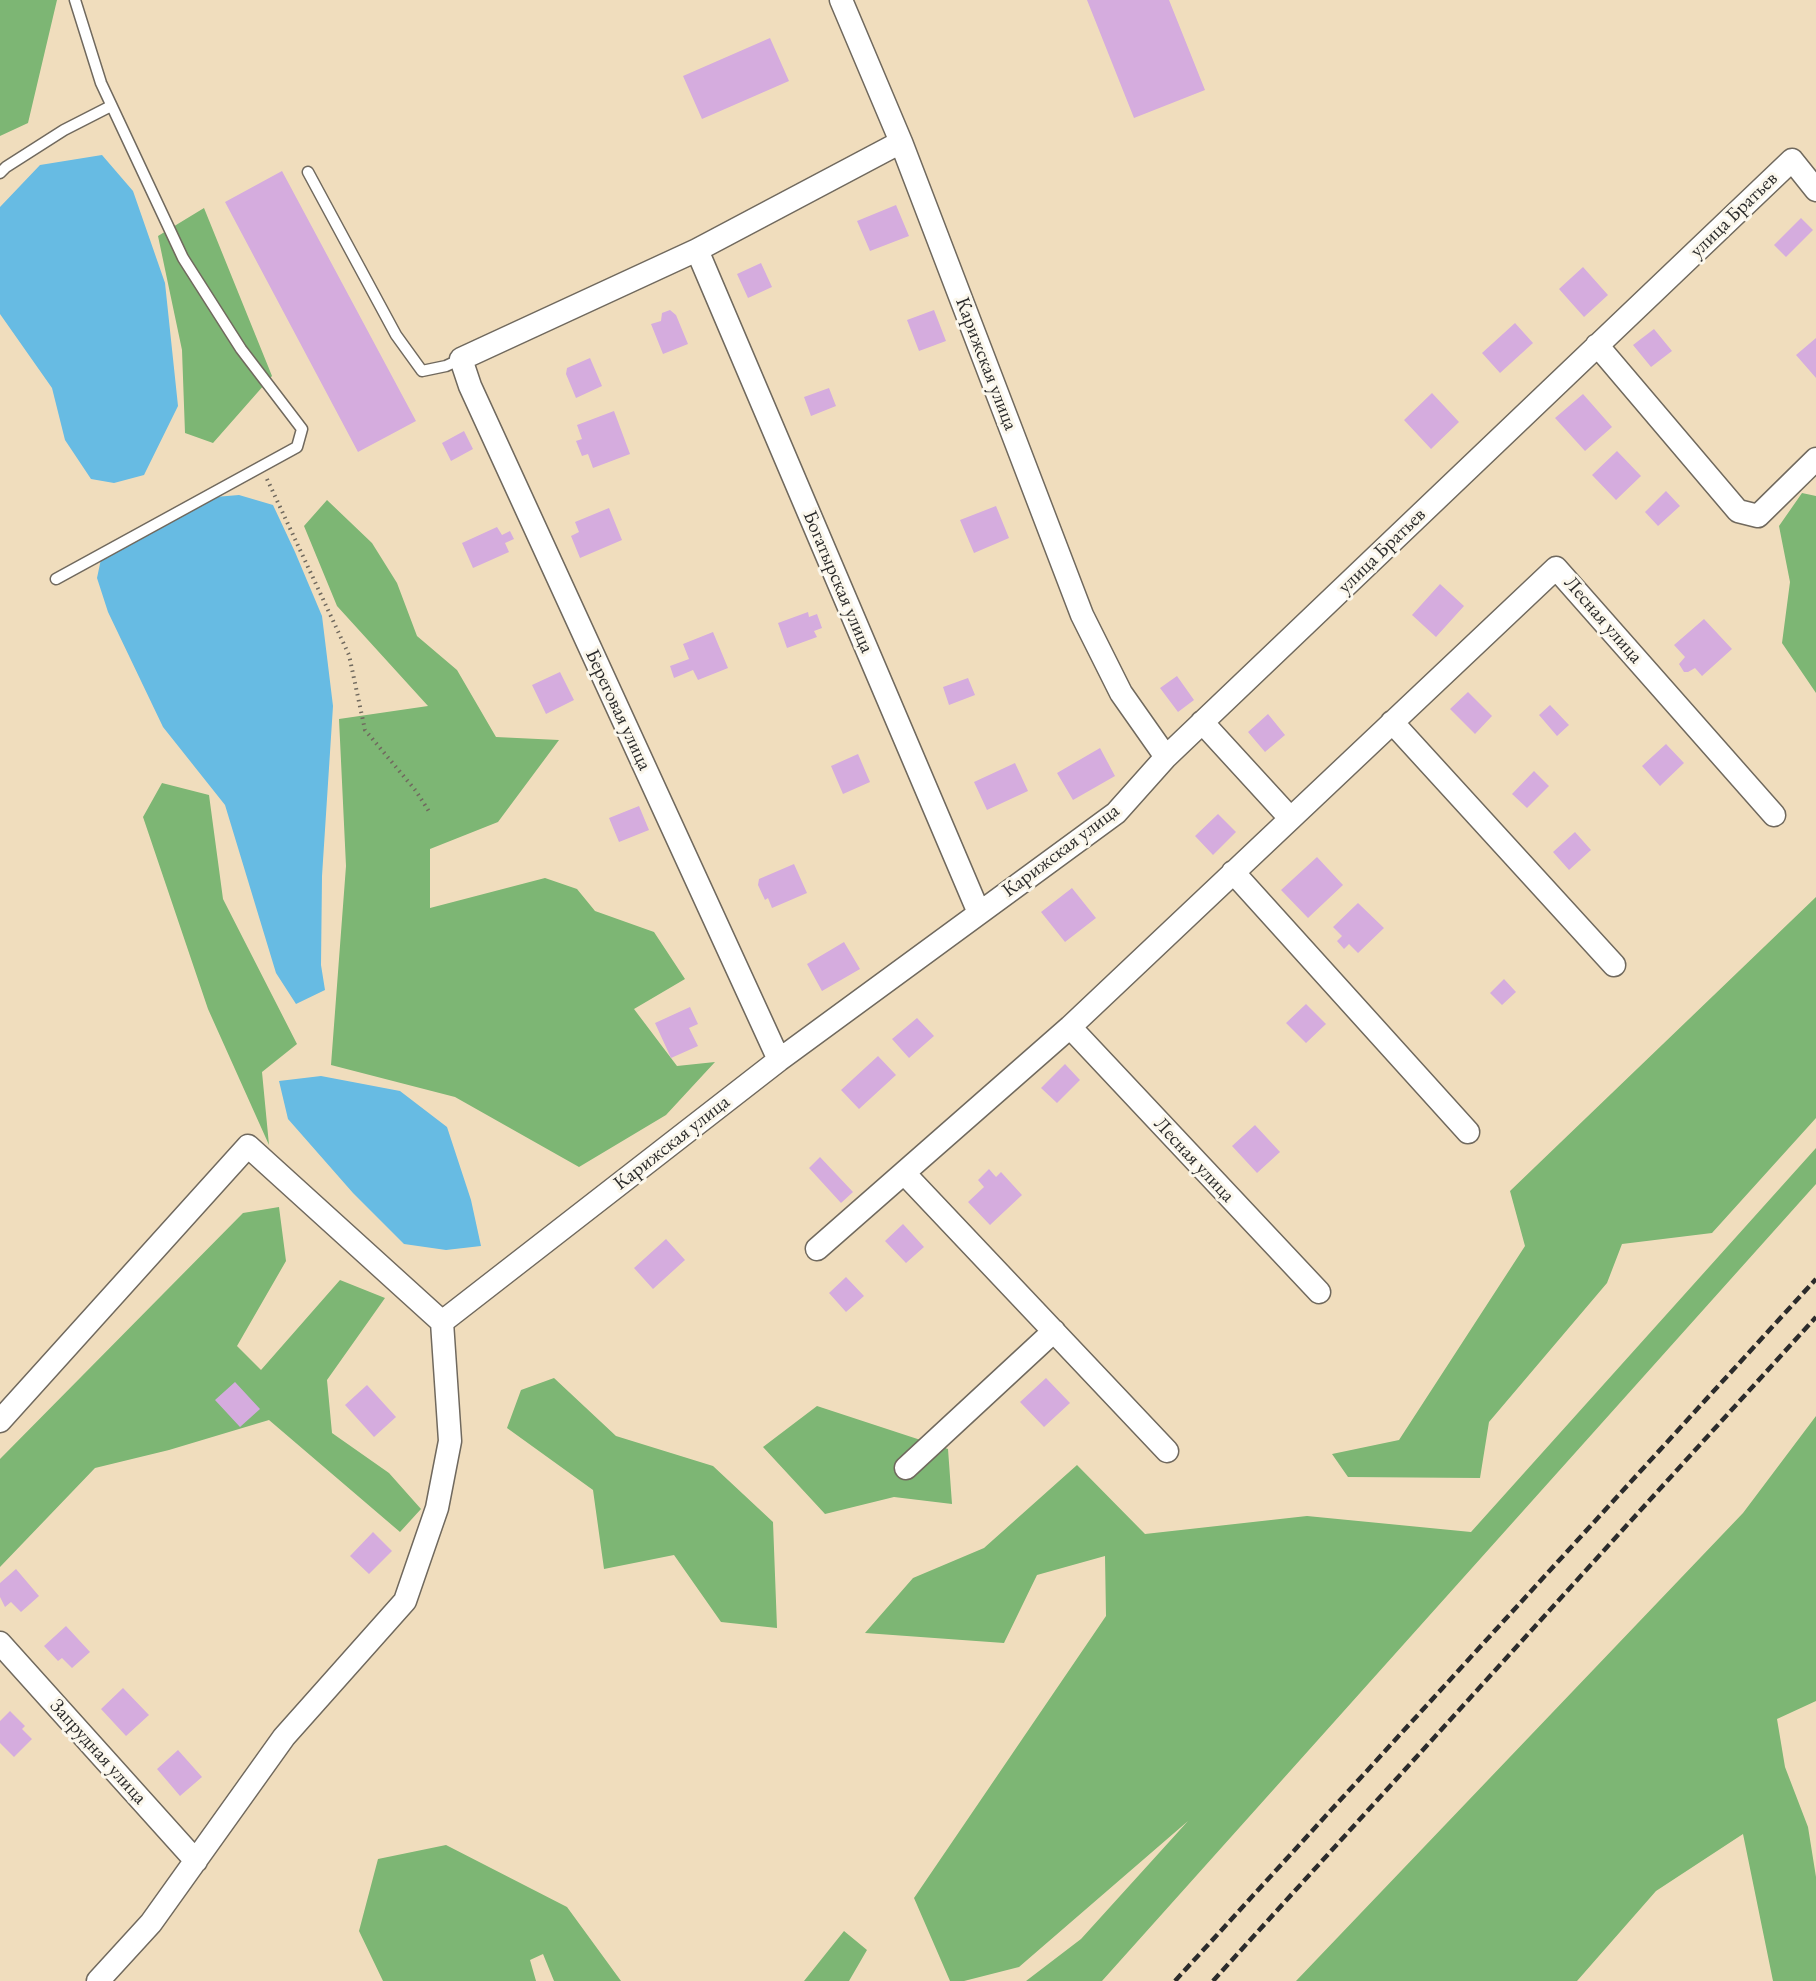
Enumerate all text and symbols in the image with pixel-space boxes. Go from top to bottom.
street label: улица Братьев [1685,167,1783,263]
street label: Карижская улица [950,294,1022,434]
street label: улица Братьев [1333,503,1431,599]
street label: Богатырская улица [797,507,879,657]
street label: Лесная улица [1559,571,1647,669]
street label: Береговая улица [579,646,657,774]
street label: Карижская улица [998,799,1124,903]
street label: Карижская улица [609,1090,735,1196]
street label: Лесная улица [1148,1112,1240,1208]
street label: Запрудная улица [44,1694,152,1810]

